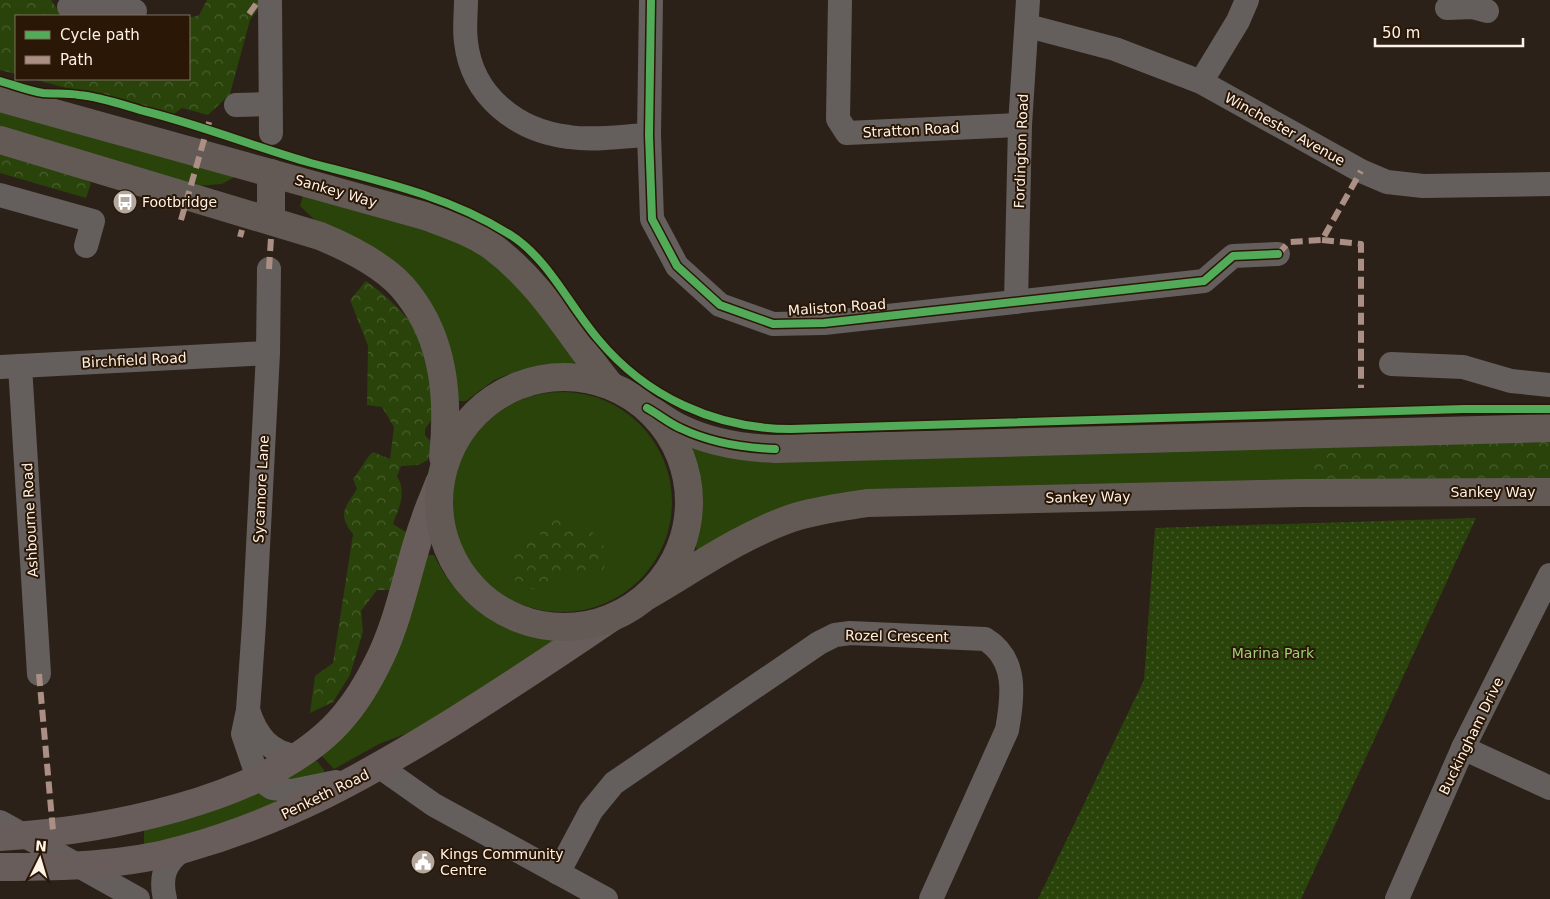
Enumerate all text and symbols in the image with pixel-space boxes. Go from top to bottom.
legend [15,15,190,80]
scale bar [1375,15,1522,47]
text: 50 m [1382,24,1420,42]
text: Cycle path [60,26,140,44]
text: Path [60,51,93,69]
street label: Winchester Avenue [1222,89,1348,169]
street label: Fordington Road [1011,93,1031,209]
street label: Stratton Road [862,119,960,141]
street label: Sankey Way [293,172,379,210]
bus stop icon: Footbridge [112,189,138,215]
place label: Footbridge [142,194,217,210]
street label: Maliston Road [787,296,887,318]
street label: Birchfield Road [81,349,187,371]
street label: Sycamore Lane [250,435,272,543]
street label: Ashbourne Road [19,462,41,578]
street label: Sankey Way [1450,484,1536,500]
street label: Sankey Way [1045,488,1131,506]
street label: Rozel Crescent [845,627,950,645]
park label: Marina Park [1232,645,1315,661]
street label: Buckingham Drive [1436,675,1506,797]
street label: Penketh Road [279,766,371,822]
north arrow [15,834,65,884]
text: N [35,838,48,855]
place label: Kings Community Centre [440,846,564,878]
public building icon: Kings Community Centre [410,849,436,875]

